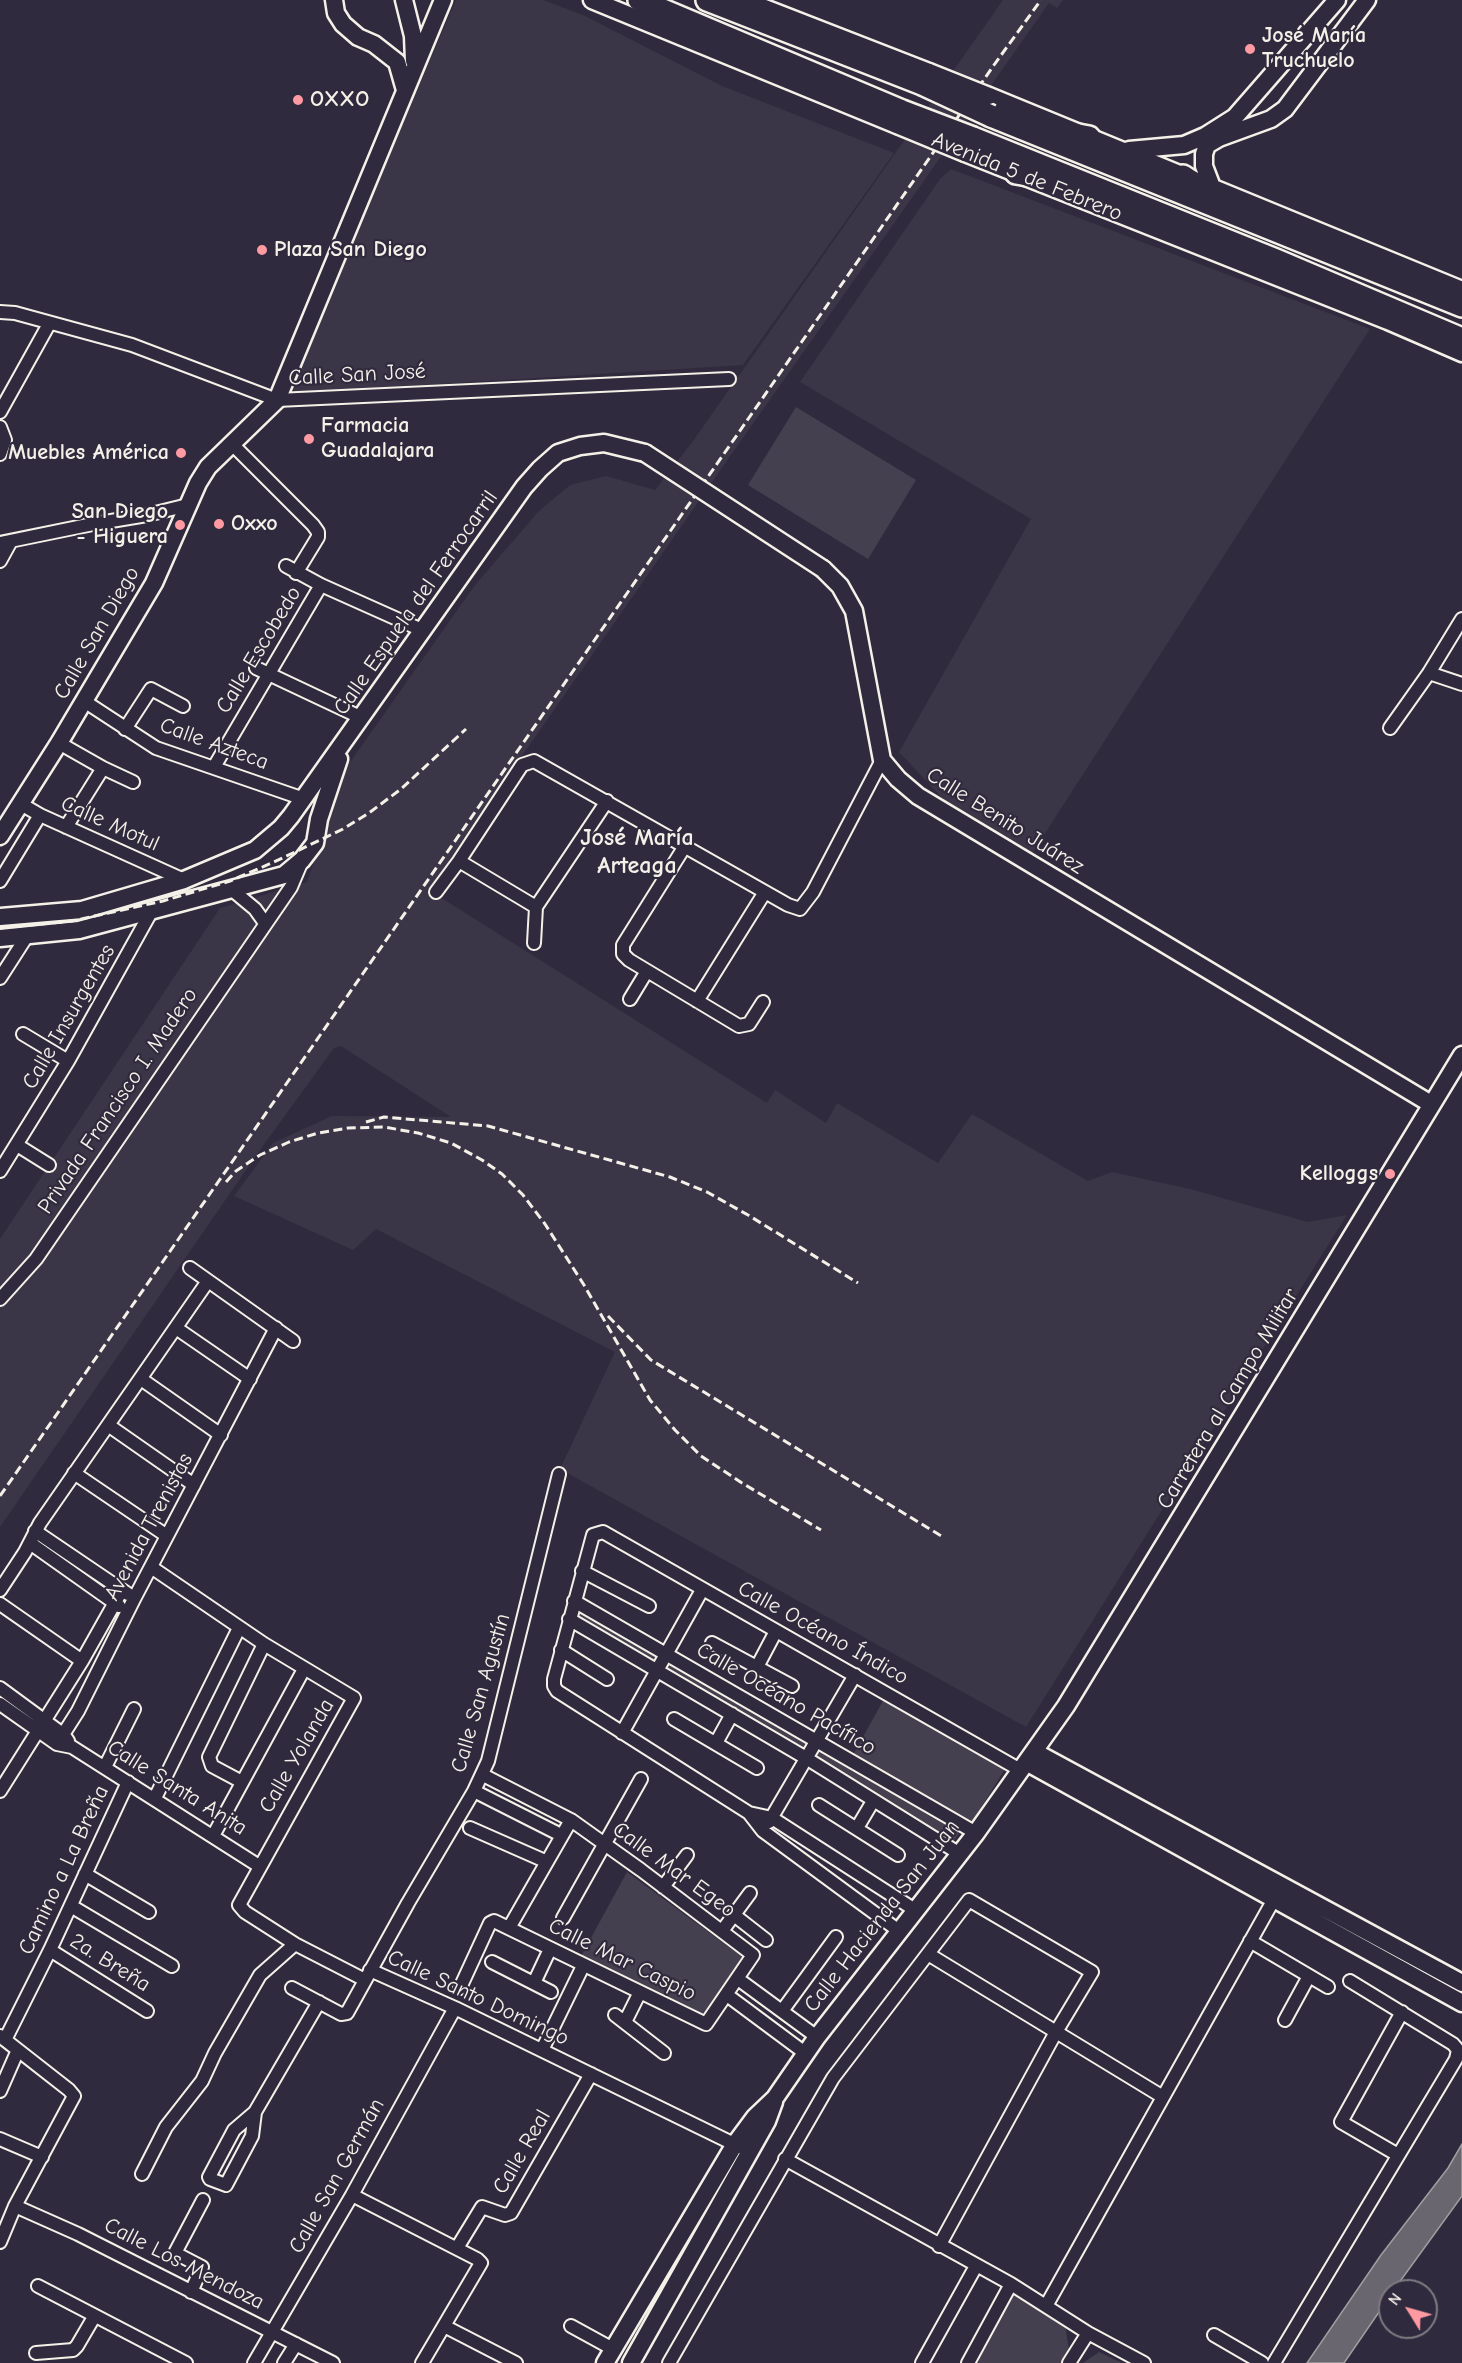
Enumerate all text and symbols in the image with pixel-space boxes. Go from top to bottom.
place label: José María Truchuelo [1262,23,1366,74]
marker: José María Truchuelo [1243,42,1257,56]
place label: OXXO [310,87,369,113]
marker: OXXO [291,93,305,107]
street label: Avenida 5 de Febrero [928,127,1126,227]
place label: Plaza San Diego [274,237,427,263]
marker: Plaza San Diego [255,243,269,257]
street label: Calle San José [288,358,426,392]
place label: Farmacia Guadalajara [321,413,434,464]
marker: Farmacia Guadalajara [302,432,316,446]
place label: Muebles América [8,440,169,466]
marker: Muebles América [174,446,188,460]
street label: Calle Espuela del Ferrocarril [328,486,504,720]
place label: San Diego - Higuera [72,499,168,550]
place label: Oxxo [231,511,278,537]
marker: Oxxo [212,517,226,531]
marker: San Diego - Higuera [173,518,187,532]
street label: Calle San Diego [48,562,146,704]
street label: Calle Escobedo [211,582,307,718]
street label: Calle Azteca [156,712,272,776]
street label: Calle Benito Juárez [921,762,1089,880]
street label: Calle Motul [57,791,163,857]
district label: José María Arteaga [580,824,694,880]
street label: Calle Insurgentes [17,940,121,1094]
street label: Privada Francisco I. Madero [32,983,204,1219]
place label: Kelloggs [1300,1161,1378,1187]
marker: Kelloggs [1383,1167,1397,1181]
street label: Carretera al Campo Militar [1152,1284,1304,1514]
street label: Avenida Trenistas [99,1449,199,1605]
street label: Calle Océano Índico [733,1575,913,1691]
street label: Calle San Agustín [446,1610,516,1776]
street label: Calle Océano Pacífico [692,1637,880,1761]
street label: Calle Yolanda [254,1694,340,1818]
street label: Calle Santa Anita [102,1734,252,1842]
street label: Camino a La Breña [13,1781,115,1959]
street label: Calle Hacienda San Juan [799,1814,965,2018]
street label: Calle Mar Egeo [607,1816,741,1924]
street label: Calle Mar Caspio [544,1913,700,2007]
street label: 2a. Breña [65,1928,155,1998]
street label: Calle Santo Domingo [383,1944,573,2052]
street label: Calle San Germán [283,2094,391,2258]
street label: Calle Real [487,2105,557,2199]
street label: Calle Los Mendoza [100,2212,268,2316]
north arrow [1378,2279,1438,2339]
text: N [1385,2290,1406,2309]

